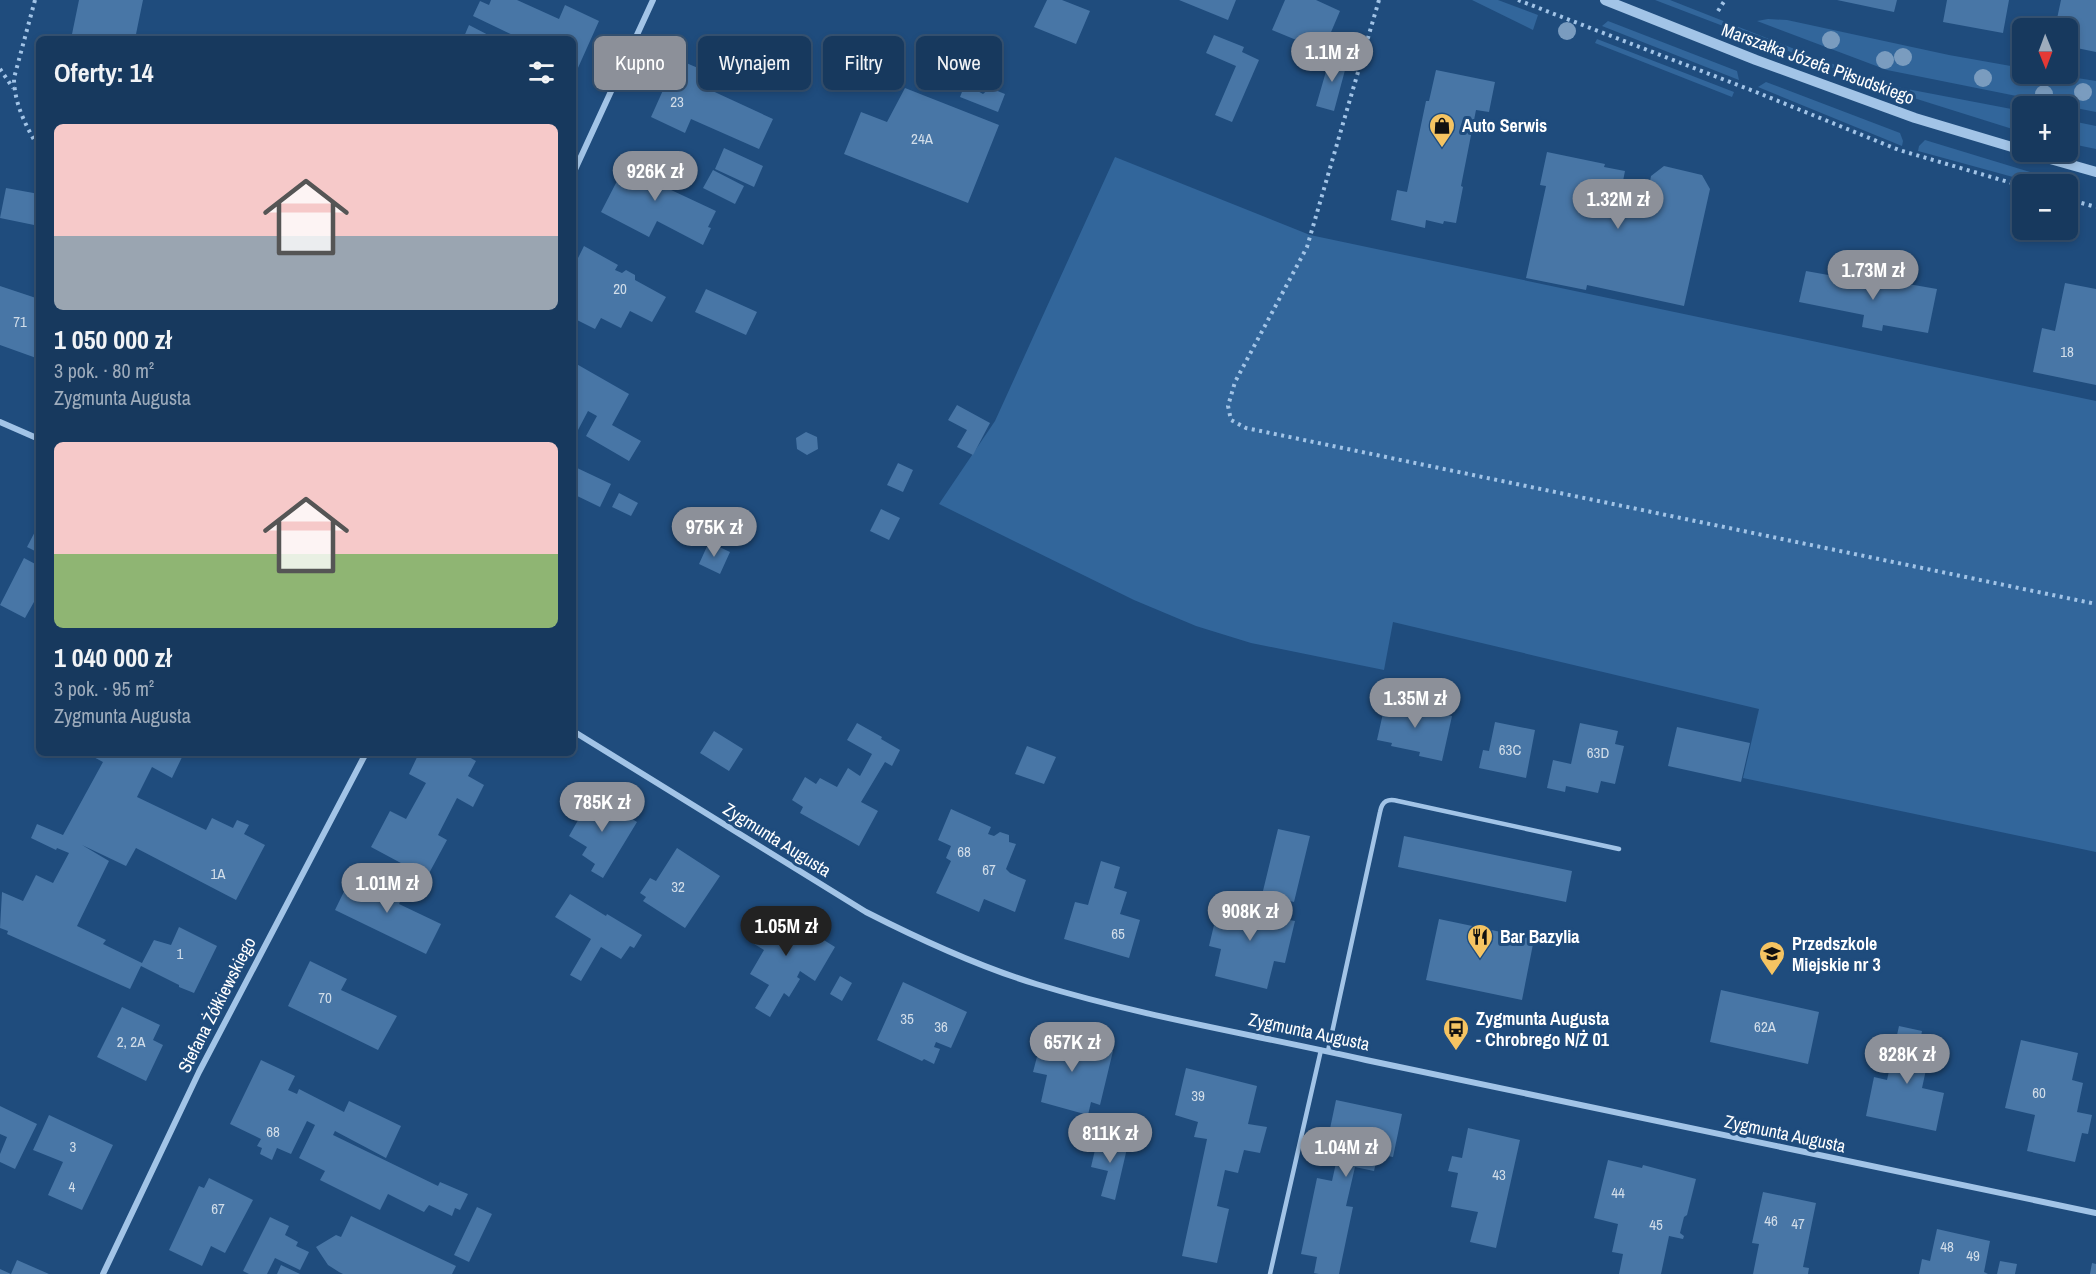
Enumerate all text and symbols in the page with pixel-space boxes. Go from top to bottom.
street label: Marszałka Józefa Piłsudskiego [1718,17,1918,110]
north arrow [2012,18,2078,84]
map controls [2012,18,2078,240]
pin: 1.1M zł [1277,32,1387,83]
chip: Kupno [594,36,686,90]
chip: Wynajem [698,36,811,90]
chip: Filtry [823,36,904,90]
chip: Nowe [916,36,1002,90]
text: 1.1M zł [1305,38,1359,65]
text: Oferty: 14 [54,55,154,90]
icon: filters [525,56,558,89]
house number: 23 [670,91,684,112]
button: + [2012,96,2078,162]
shop icon: Auto Serwis [1427,111,1457,149]
place label: Auto Serwis [1462,113,1547,138]
house number: 24A [911,128,934,149]
pin: 926K zł [600,151,710,202]
text: 926K zł [627,157,683,184]
icon: home [252,163,360,271]
button: − [2012,174,2078,240]
pin: 1.32M zł [1556,179,1680,230]
text: 1.32M zł [1587,185,1649,212]
pin: 1.73M zł [1811,250,1935,301]
text: 1.73M zł [1842,256,1904,283]
house number: 20 [613,278,627,299]
house number: 71 [13,311,27,332]
text: 1 050 000 zł [54,322,171,357]
house number: 18 [2060,341,2074,362]
text: 3 pok. · 80 m² [54,357,154,384]
text: Zygmunta Augusta [54,384,191,411]
icon: home [252,481,360,589]
pin: 975K zł [659,507,769,558]
text: 975K zł [686,513,742,540]
text: 1 040 000 zł [54,640,171,675]
text: 3 pok. · 95 m² [54,675,154,702]
pin: 1.35M zł [1353,678,1477,729]
text: 1.35M zł [1384,684,1446,711]
text: Zygmunta Augusta [54,702,191,729]
house number: 63C [1499,739,1521,760]
house number: 63D [1587,742,1609,763]
pin: 785K zł [547,782,657,833]
text: 785K zł [574,788,630,815]
street label: Zygmunta Augusta [718,796,836,883]
house number: 68 [957,841,971,862]
house number: 67 [982,859,996,880]
house number: 1A [210,863,226,884]
pin: 1.01M zł [325,863,449,914]
text: 1.01M zł [356,869,418,896]
house number: 32 [671,876,685,897]
pin: 908K zł [1195,891,1305,942]
text: 908K zł [1222,897,1278,924]
pin: 1.05M zł [724,906,848,957]
text: 1.05M zł [755,912,817,939]
restaurant icon: Bar Bazylia [1465,922,1495,960]
house number: 65 [1111,923,1125,944]
place label: Bar Bazylia [1500,924,1580,949]
place label: Przedszkole Miejskie nr 3 [1792,931,1881,977]
street label: Stefana Żółkiewskiego [172,933,262,1077]
school or university icon: Przedszkole Miejskie nr 3 [1757,939,1787,977]
house number: 1 [177,943,184,964]
house number: 70 [318,987,332,1008]
street label: Zygmunta Augusta [1246,1006,1372,1057]
place label: Zygmunta Augusta - Chrobrego N/Ż 01 [1476,1006,1610,1052]
house number: 35 [900,1008,914,1029]
bus stop icon: Zygmunta Augusta - Chrobrego N/Ż 01 [1441,1014,1471,1052]
house number: 36 [934,1016,948,1037]
house number: 62A [1754,1016,1777,1037]
pin: 657K zł [1017,1022,1127,1073]
text: 657K zł [1044,1028,1100,1055]
house number: 2, 2A [117,1031,146,1052]
pin: 828K zł [1852,1034,1962,1085]
text: 828K zł [1879,1040,1935,1067]
house number: 60 [2032,1082,2046,1103]
house number: 39 [1191,1085,1205,1106]
street label: Zygmunta Augusta [1722,1108,1848,1159]
pin: 811K zł [1055,1113,1165,1164]
text: 811K zł [1082,1119,1138,1146]
house number: 68 [266,1121,280,1142]
pin: 1.04M zł [1284,1127,1408,1178]
text: 1.04M zł [1315,1133,1377,1160]
house number: 3 [70,1136,77,1157]
house number: 43 [1492,1164,1506,1185]
house number: 4 [69,1176,76,1197]
house number: 44 [1611,1182,1625,1203]
house number: 67 [211,1198,225,1219]
house number: 46 [1764,1210,1778,1231]
house number: 47 [1791,1213,1805,1234]
house number: 45 [1649,1214,1663,1235]
house number: 48 [1940,1236,1954,1257]
house number: 49 [1966,1245,1980,1266]

